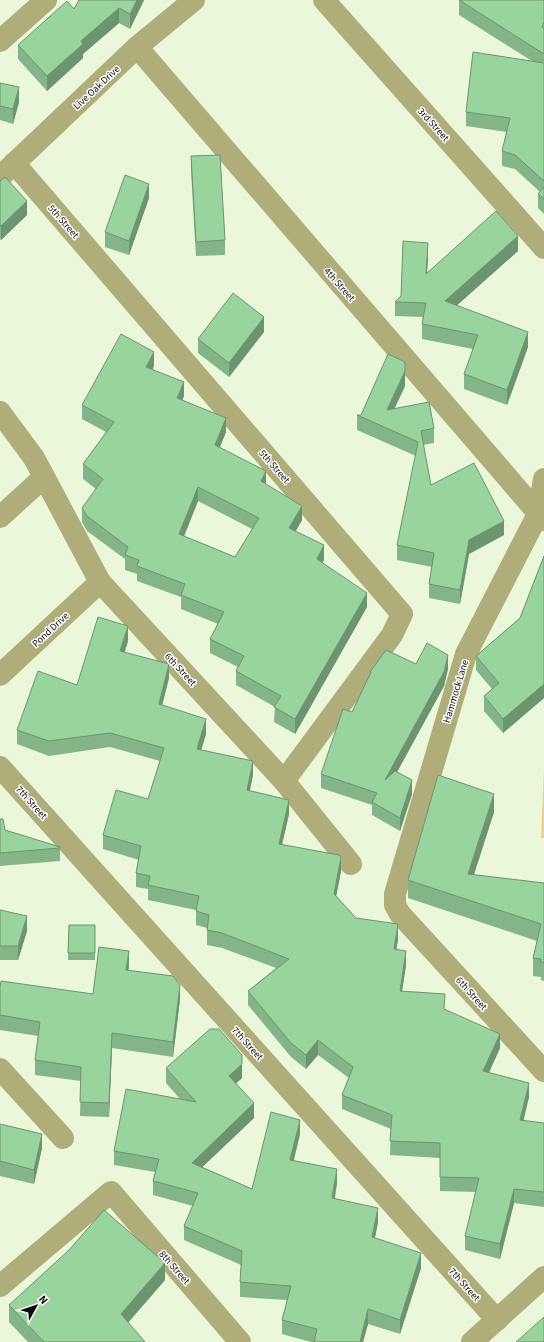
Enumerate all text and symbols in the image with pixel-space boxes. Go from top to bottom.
street label: Live Oak Drive [70,62,123,113]
street label: 3rd Street [414,105,453,145]
street label: 5th Street [45,202,82,242]
street label: 4th Street [321,265,358,305]
street label: 5th Street [256,447,293,487]
street label: Pond Drive [29,609,72,650]
street label: 6th Street [161,650,200,690]
street label: Hammock Lane [440,658,472,725]
street label: 7th Street [12,783,51,823]
street label: 6th Street [452,974,491,1014]
street label: 7th Street [228,1024,267,1064]
street label: 8th Street [156,1248,193,1288]
street label: 7th Street [445,1265,484,1305]
north arrow [16,1286,56,1326]
text: N [35,1292,51,1308]

